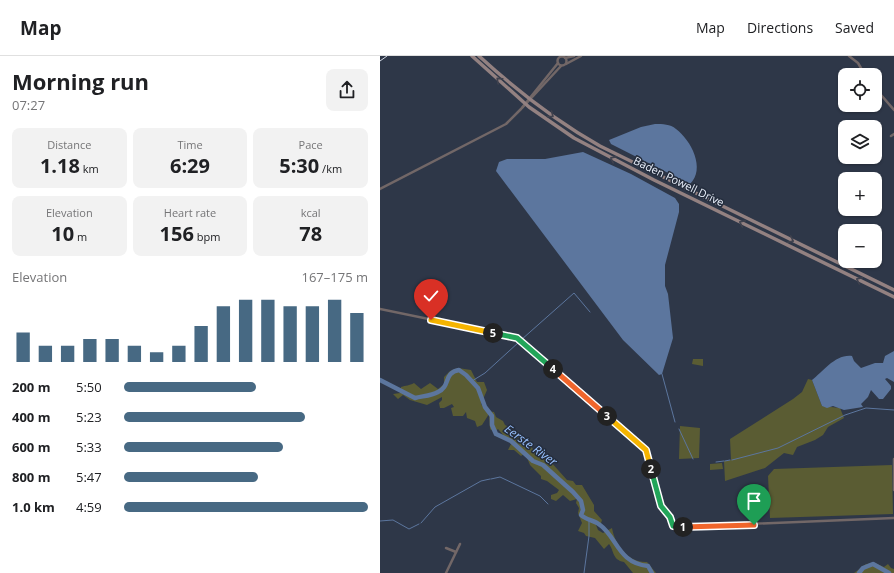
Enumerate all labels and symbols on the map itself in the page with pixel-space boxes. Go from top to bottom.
one-way arrow [496,78,504,85]
one-way arrow [547,110,554,117]
street label: Baden Powell Drive [631,153,727,209]
one-way arrow [610,156,617,164]
one-way arrow [739,220,746,228]
one-way arrow [787,235,795,243]
one-way arrow [856,277,863,285]
pin [414,279,448,320]
pin: 5 [483,323,503,343]
pin: 4 [543,359,563,379]
pin: 3 [597,406,617,426]
water label: Eerste River [501,420,562,471]
pin: 2 [641,459,661,479]
pin [737,484,771,525]
pin: 1 [673,517,693,537]

